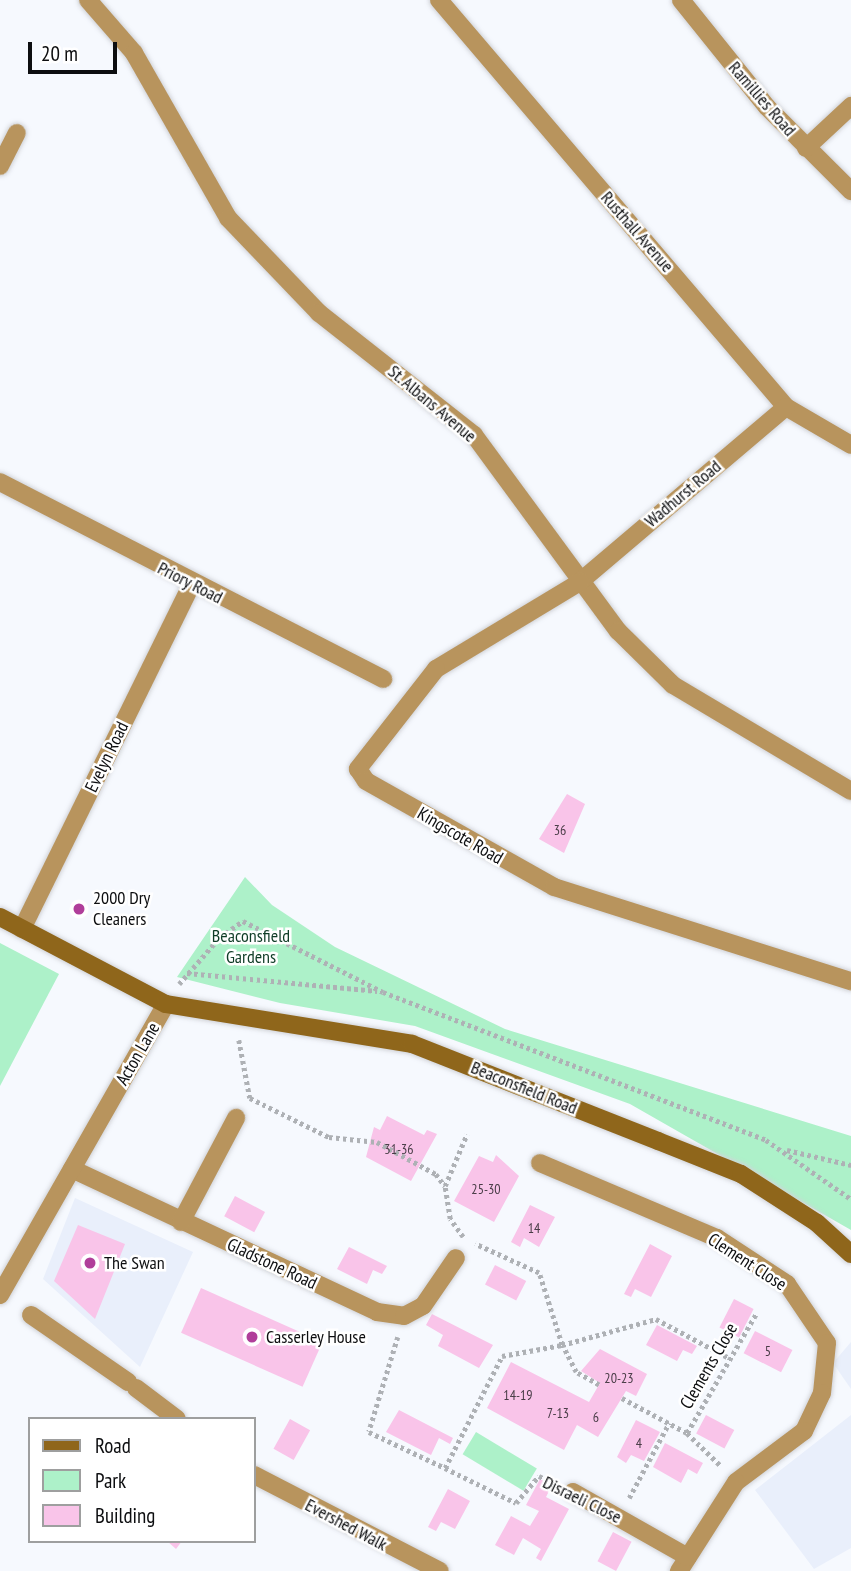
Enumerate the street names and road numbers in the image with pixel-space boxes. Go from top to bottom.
street label: Ramillies Road [724,57,800,141]
street label: Rusthall Avenue [596,187,678,277]
street label: St. Albans Avenue [383,360,481,448]
street label: Wadhurst Road [641,456,725,532]
street label: Priory Road [154,557,226,609]
street label: Evelyn Road [81,718,133,796]
street label: Kingscote Road [413,803,507,869]
street label: Acton Lane [111,1019,165,1089]
street label: Beaconsfield Road [468,1057,580,1119]
street label: Clement Close [704,1229,790,1295]
street label: Gladstone Road [224,1234,320,1294]
street label: Clements Close [676,1319,742,1413]
street label: Disraeli Close [539,1472,625,1528]
street label: Evershed Walk [301,1494,391,1556]

